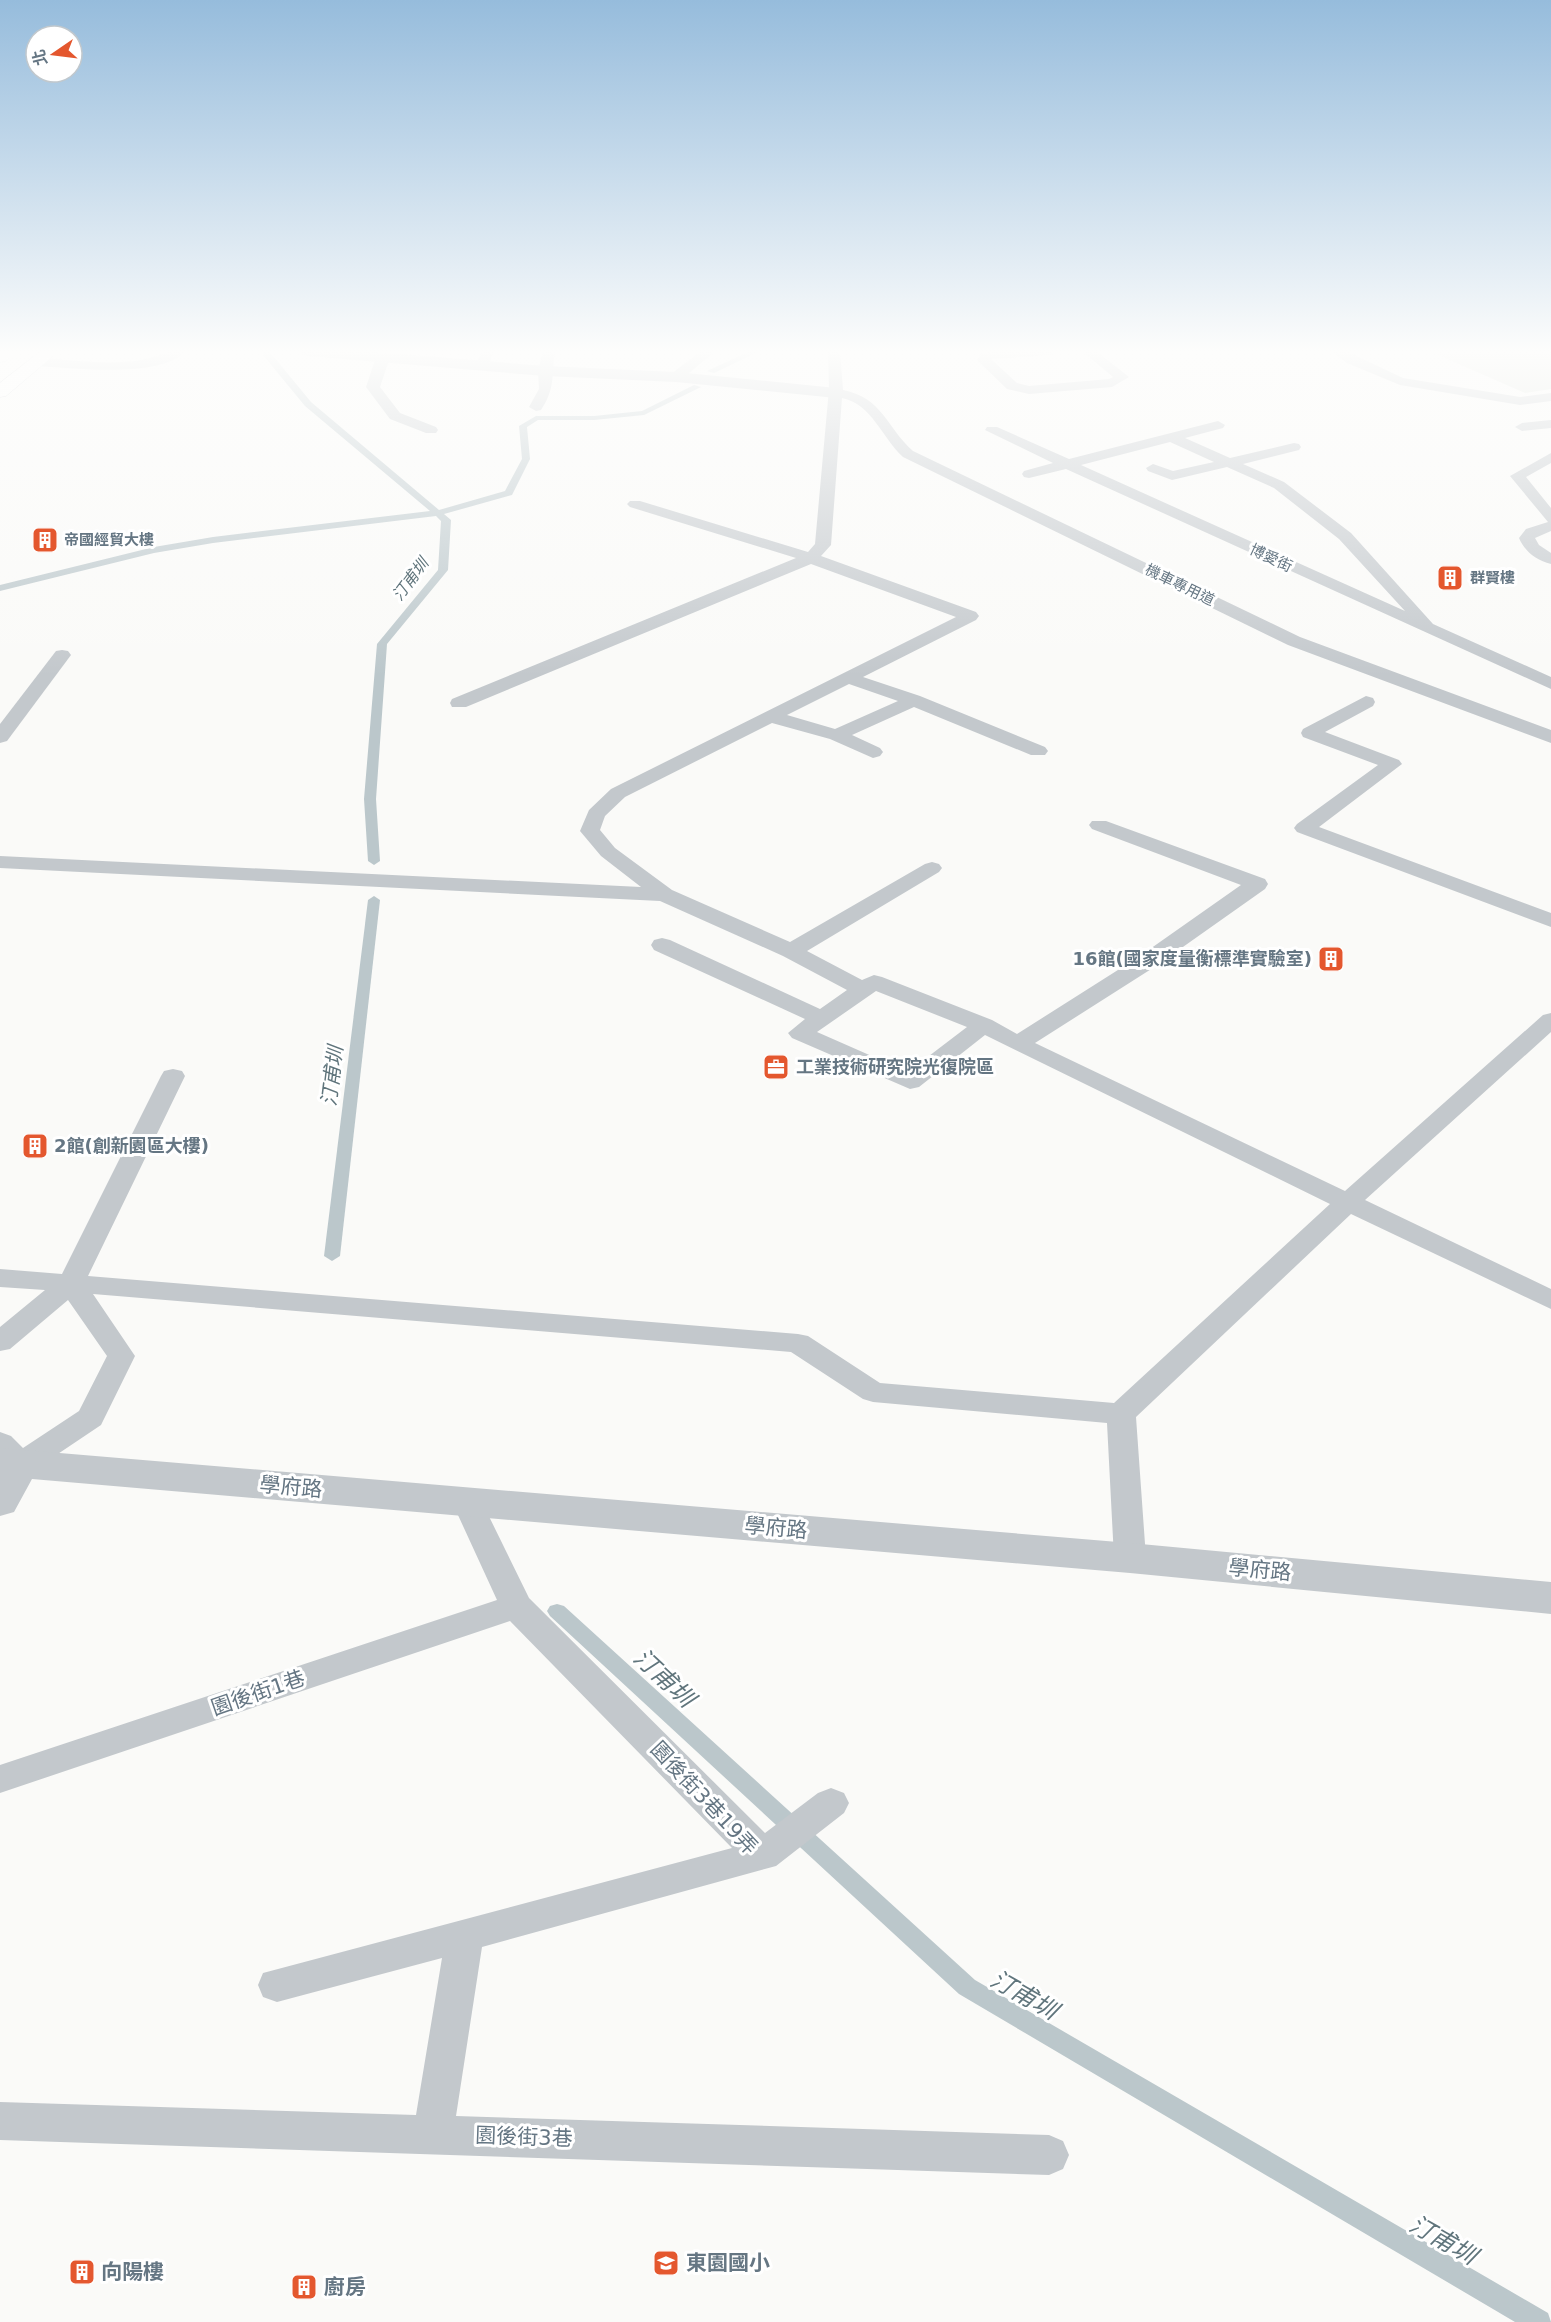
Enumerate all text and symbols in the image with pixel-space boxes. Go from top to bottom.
north arrow [24,24,84,84]
text: 北 [29,47,51,68]
building icon: 帝國經貿大樓 [30,525,60,555]
place label: 帝國經貿大樓 [64,531,154,549]
street label: 博愛街 [1247,540,1295,576]
water label: 汀甫圳 [388,553,434,604]
street label: 機車專用道 [1142,560,1218,610]
building icon: 群賢樓 [1435,563,1465,593]
place label: 群賢樓 [1470,569,1515,587]
building icon: 16館(國家度量衡標準實驗室) [1316,944,1346,974]
place label: 16館(國家度量衡標準實驗室) [1072,948,1312,969]
water label: 汀甫圳 [316,1042,348,1107]
office icon: 工業技術研究院光復院區 [761,1052,791,1082]
place label: 工業技術研究院光復院區 [796,1056,994,1077]
building icon: 2館(創新園區大樓) [20,1131,50,1161]
place label: 2館(創新園區大樓) [54,1135,209,1156]
street label: 學府路 [259,1472,323,1502]
street label: 學府路 [744,1513,808,1543]
street label: 學府路 [1228,1555,1292,1585]
water label: 汀甫圳 [628,1643,702,1715]
street label: 園後街1巷 [208,1666,308,1720]
street label: 園後街3巷19弄 [646,1737,762,1859]
water label: 汀甫圳 [986,1965,1065,2027]
street label: 園後街3巷 [475,2123,573,2151]
water label: 汀甫圳 [1405,2210,1484,2272]
school or university icon: 東園國小 [651,2248,681,2278]
place label: 東園國小 [686,2251,770,2275]
building icon: 向陽樓 [67,2257,97,2287]
place label: 向陽樓 [101,2260,164,2284]
building icon: 廚房 [289,2272,319,2302]
place label: 廚房 [324,2275,366,2299]

